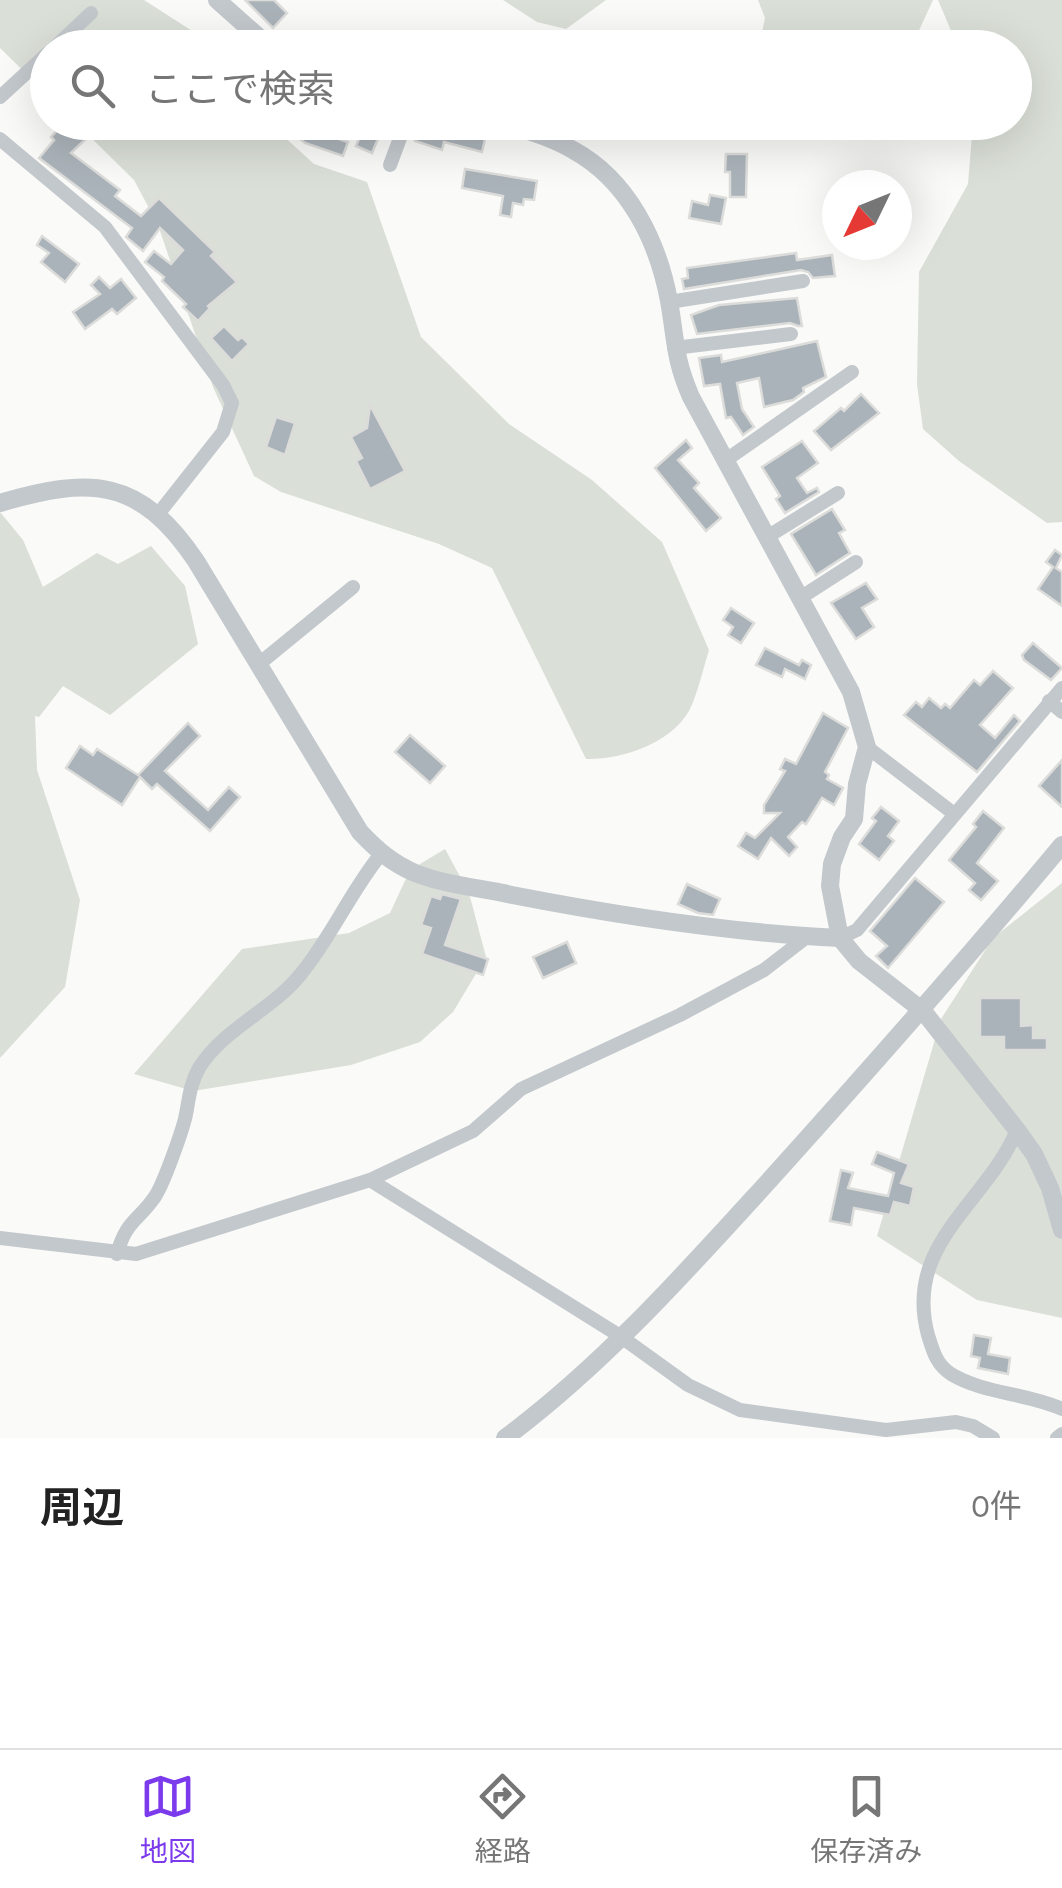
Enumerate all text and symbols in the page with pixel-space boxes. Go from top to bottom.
search box [30,30,1032,140]
icon: search [65,58,120,113]
text: ここで検索 [145,67,335,112]
north arrow [822,170,912,260]
text: 周辺 [40,1483,124,1533]
text: 0件 [971,1488,1022,1525]
tab: 地図 [140,1769,196,1869]
tab: 経路 [475,1769,531,1869]
tab: 保存済み [810,1769,922,1869]

